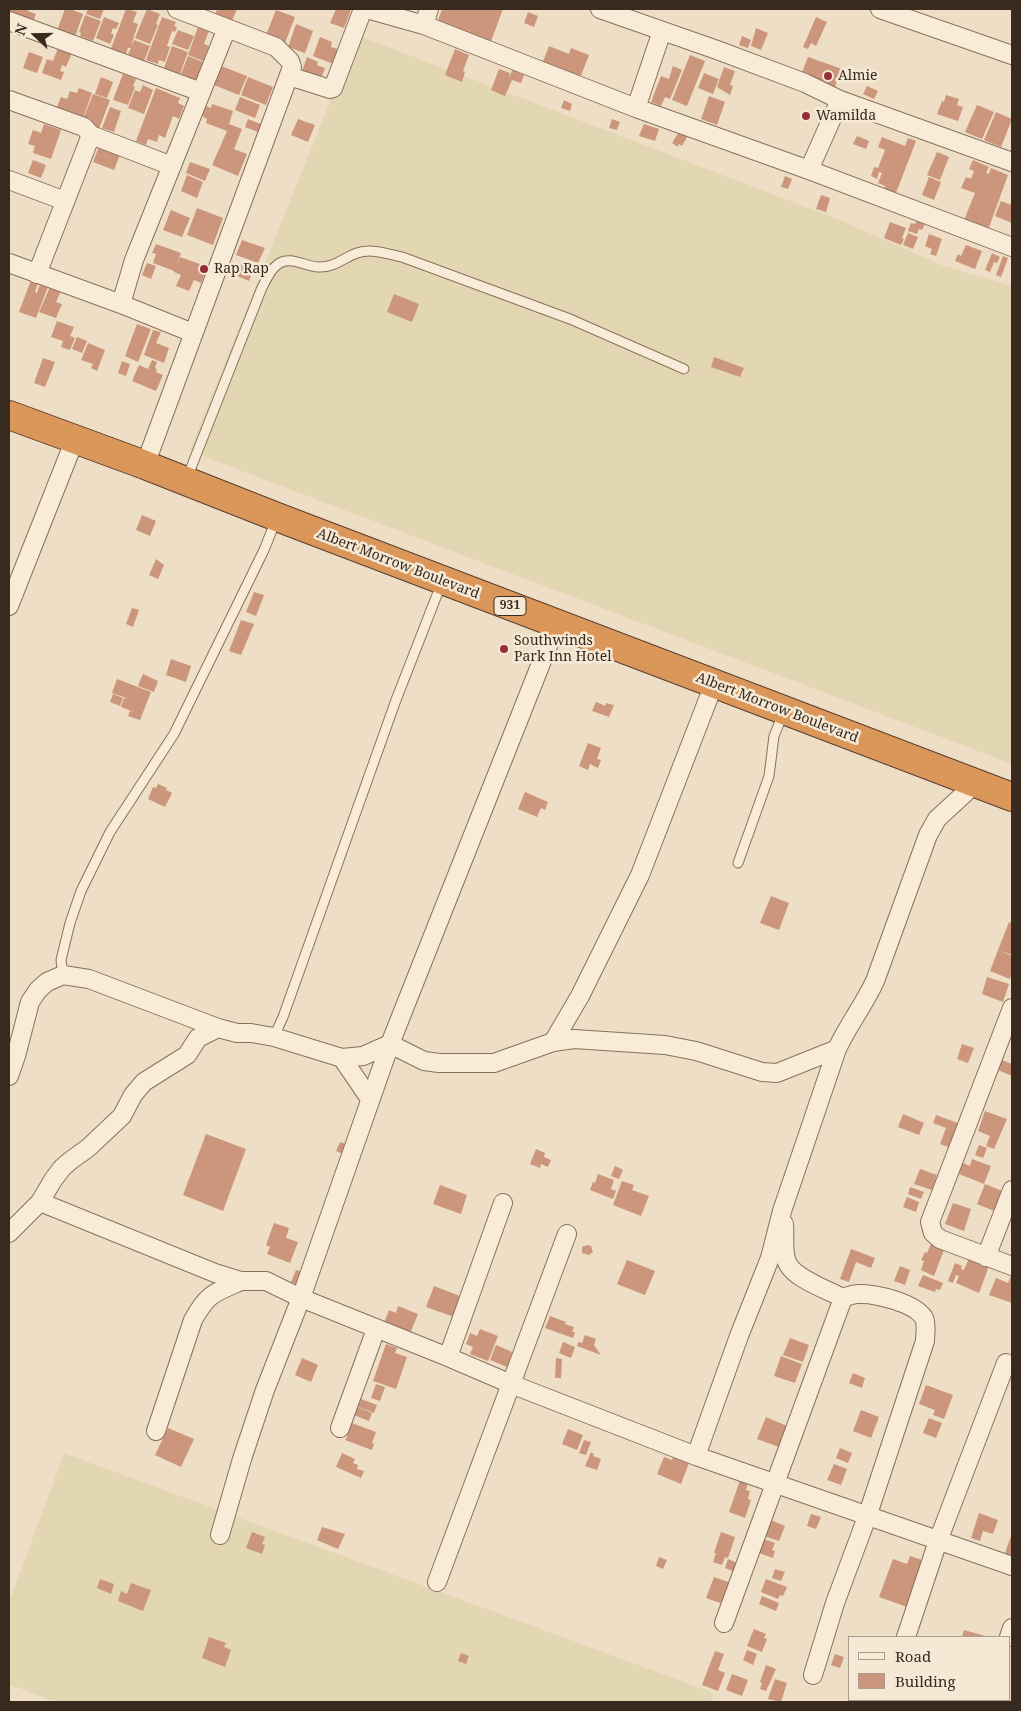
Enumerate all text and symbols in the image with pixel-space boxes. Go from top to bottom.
north arrow [10,10,60,60]
text: N [10,21,31,38]
place label: Almie [838,68,877,84]
marker: Almie [822,70,834,82]
place label: Wamilda [816,108,876,124]
marker: Wamilda [800,110,812,122]
place label: Rap Rap [214,261,269,277]
marker: Rap Rap [198,263,210,275]
street label: Albert Morrow Boulevard [314,525,482,603]
road number: 931 [494,596,526,616]
place label: Southwinds Park Inn Hotel [514,633,612,666]
marker: Southwinds Park Inn Hotel [498,643,510,655]
street label: Albert Morrow Boulevard [693,669,861,747]
legend [848,1636,1011,1701]
text: Road [895,1646,931,1666]
text: Building [895,1671,956,1691]

